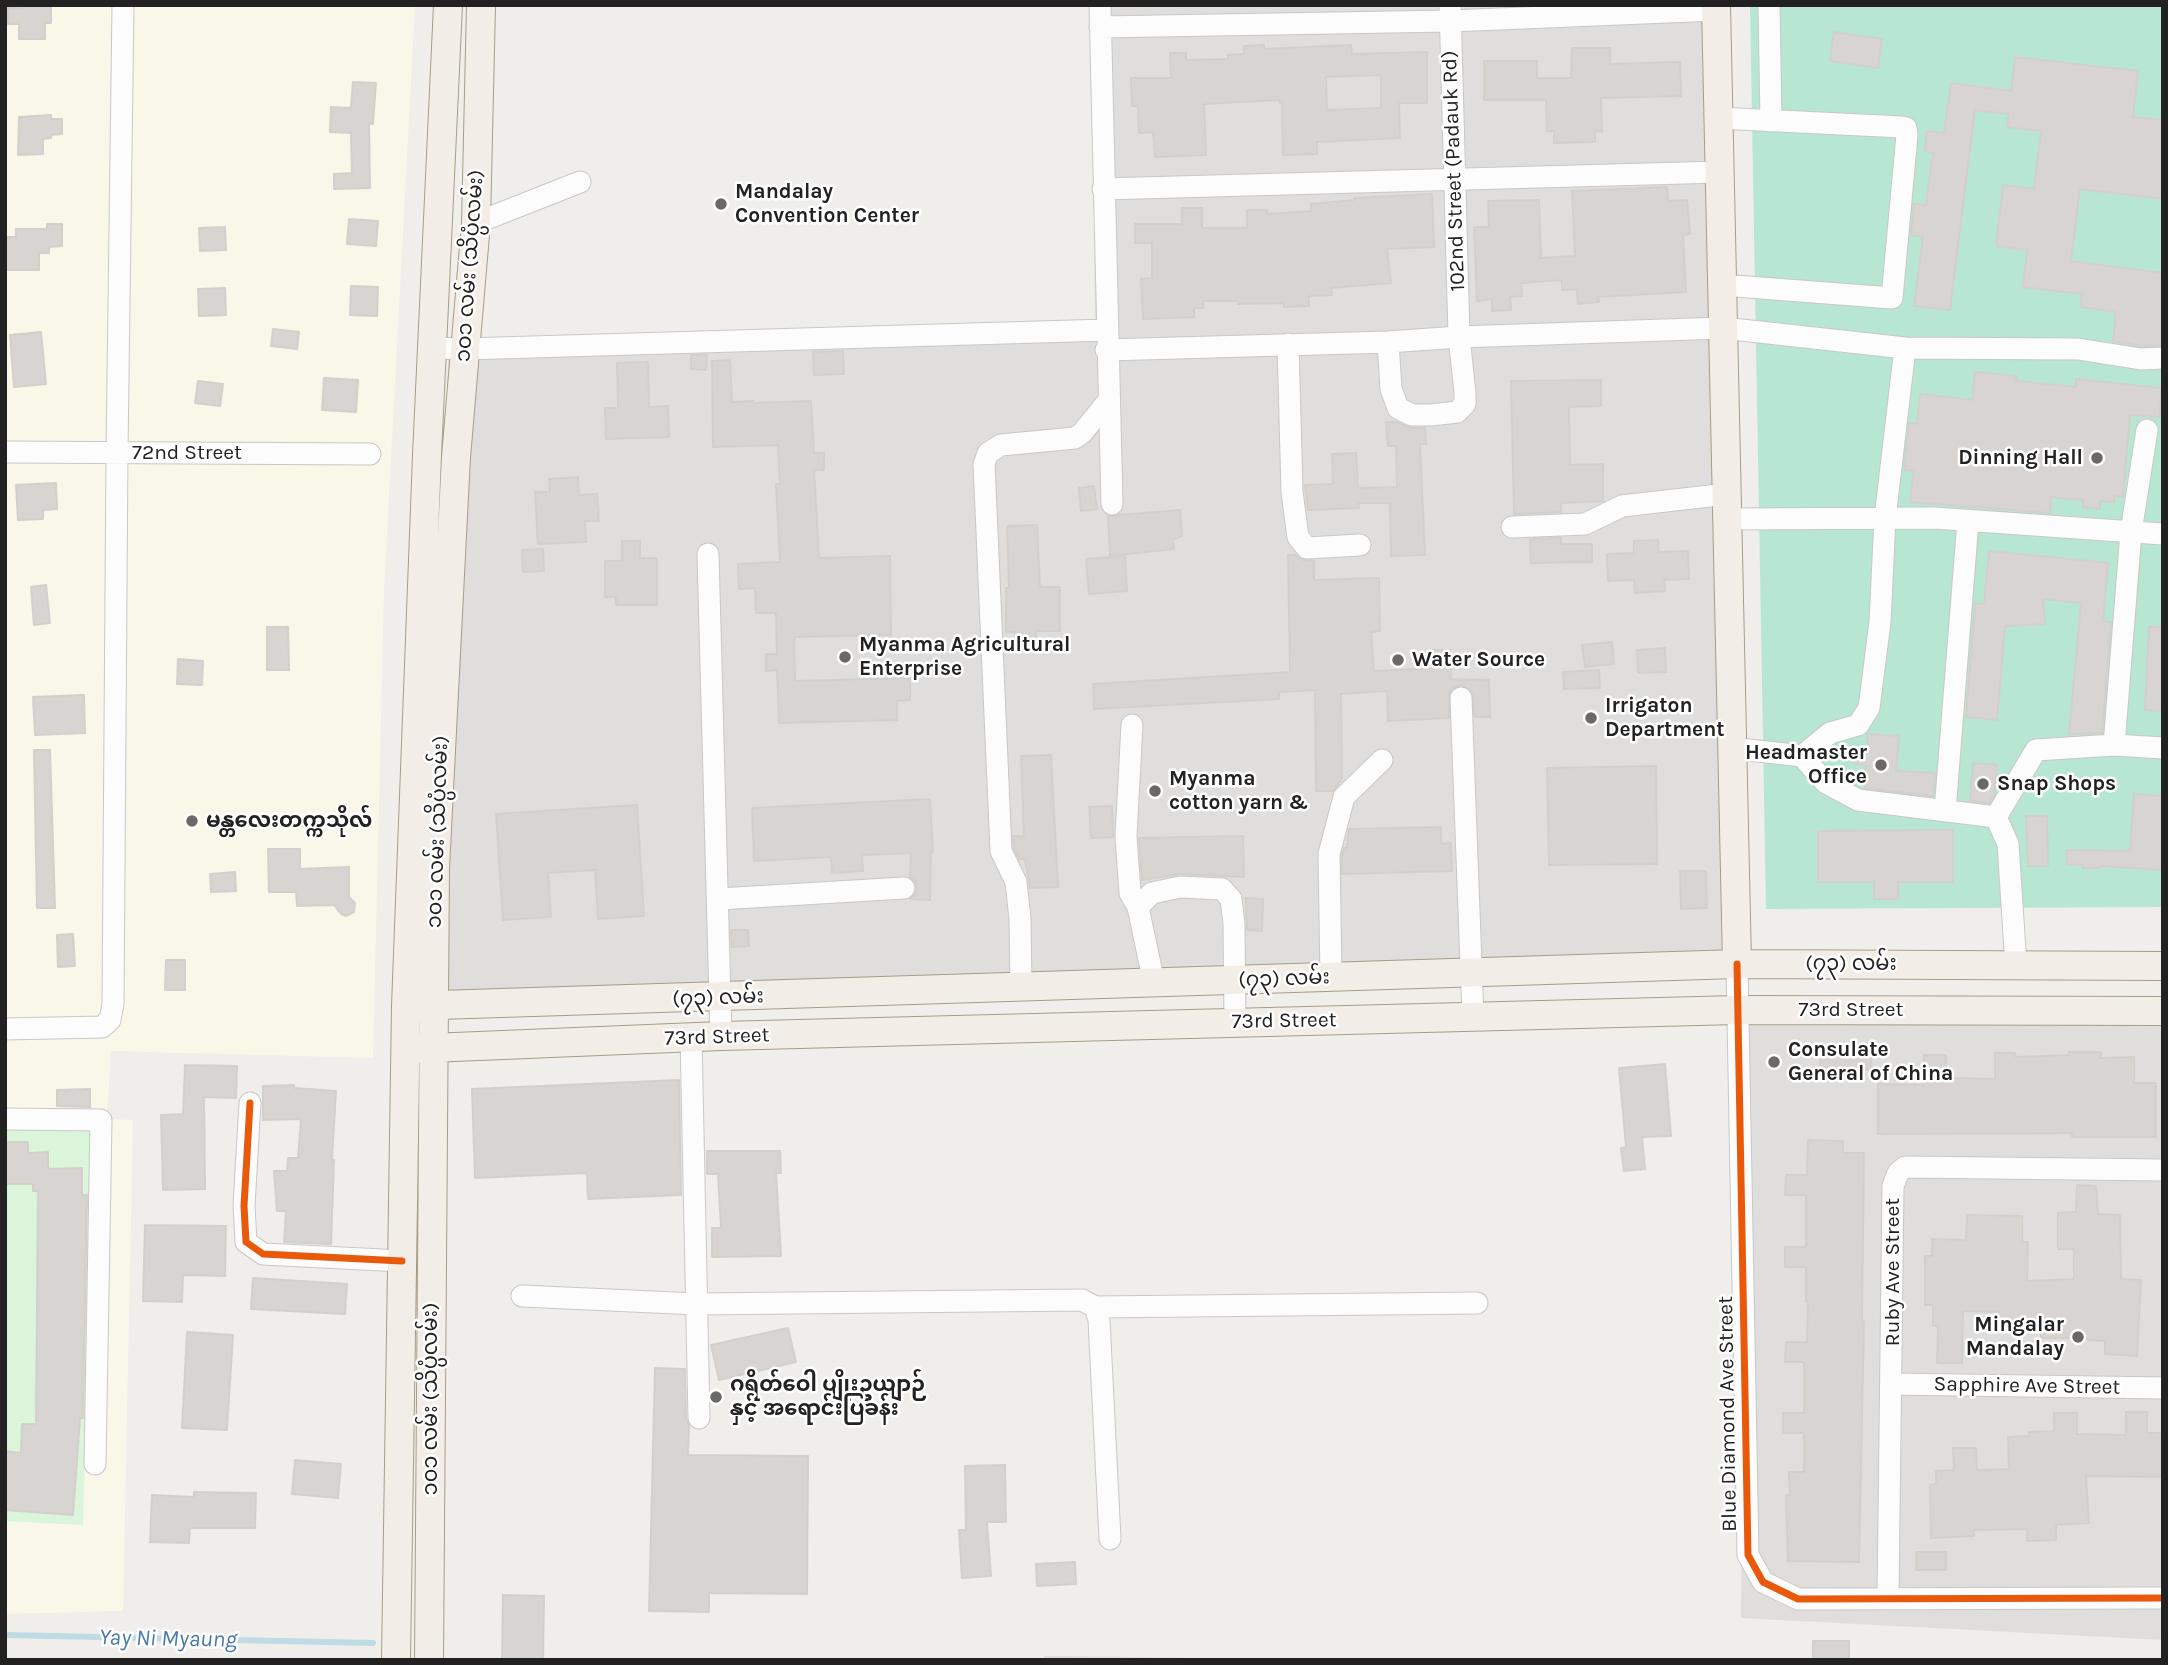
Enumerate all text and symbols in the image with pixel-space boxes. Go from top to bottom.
street label: 102nd Street (Padauk Rd) [1437,50,1471,292]
street label: ၁၀၁ လမ်း (သိပ္ပံလမ်း) [451,169,489,363]
place label: Mandalay Convention Center [735,179,919,229]
marker: Mandalay Convention Center [713,196,729,212]
street label: 72nd Street [132,440,242,466]
place label: Dinning Hall [1958,445,2083,471]
marker: Dinning Hall [2089,450,2105,466]
place label: Myanma Agricultural Enterprise [859,632,1070,682]
place label: Water Source [1412,647,1545,673]
marker: Myanma Agricultural Enterprise [837,649,853,665]
marker: Water Source [1390,652,1406,668]
place label: Irrigaton Department [1605,693,1725,743]
marker: Irrigaton Department [1583,710,1599,726]
street label: ၁၀၁ လမ်း (သိပ္ပံလမ်း) [422,735,454,929]
place label: Headmaster Office [1745,740,1867,790]
marker: Headmaster Office [1873,757,1889,773]
place label: Myanma cotton yarn & [1169,766,1309,816]
place label: Snap Shops [1997,771,2116,797]
marker: Snap Shops [1975,776,1991,792]
marker: Myanma cotton yarn & [1147,783,1163,799]
place label: မန္တလေးတက္ကသိုလ် [206,808,372,834]
marker: မန္တလေးတက္ကသိုလ် [184,813,200,829]
street label: (၇၃) လမ်း [1805,951,1897,977]
street label: (၇၃) လမ်း [1238,965,1330,993]
street label: (၇၃) လမ်း [672,984,764,1012]
street label: 73rd Street [1799,997,1903,1023]
street label: 73rd Street [1231,1007,1337,1035]
street label: 73rd Street [664,1023,770,1051]
place label: Consulate General of China [1788,1037,1953,1087]
marker: Consulate General of China [1766,1054,1782,1070]
street label: Ruby Ave Street [1880,1198,1906,1346]
street label: Blue Diamond Ave Street [1713,1296,1743,1532]
street label: ၁၀၁ လမ်း (သိပ္ပံလမ်း) [418,1303,444,1495]
place label: Mingalar Mandalay [1966,1312,2064,1362]
marker: Mingalar Mandalay [2070,1329,2086,1345]
place label: ဂရိတ်ဝေါ ပျိုးဥယျာဉ် နှင့် အရောင်းပြခန်း [730,1372,927,1422]
street label: Sapphire Ave Street [1933,1372,2121,1400]
marker: ဂရိတ်ဝေါ ပျိုးဥယျာဉ် နှင့် အရောင်းပြခန်း [708,1389,724,1405]
water label: Yay Ni Myaung [99,1624,237,1654]

